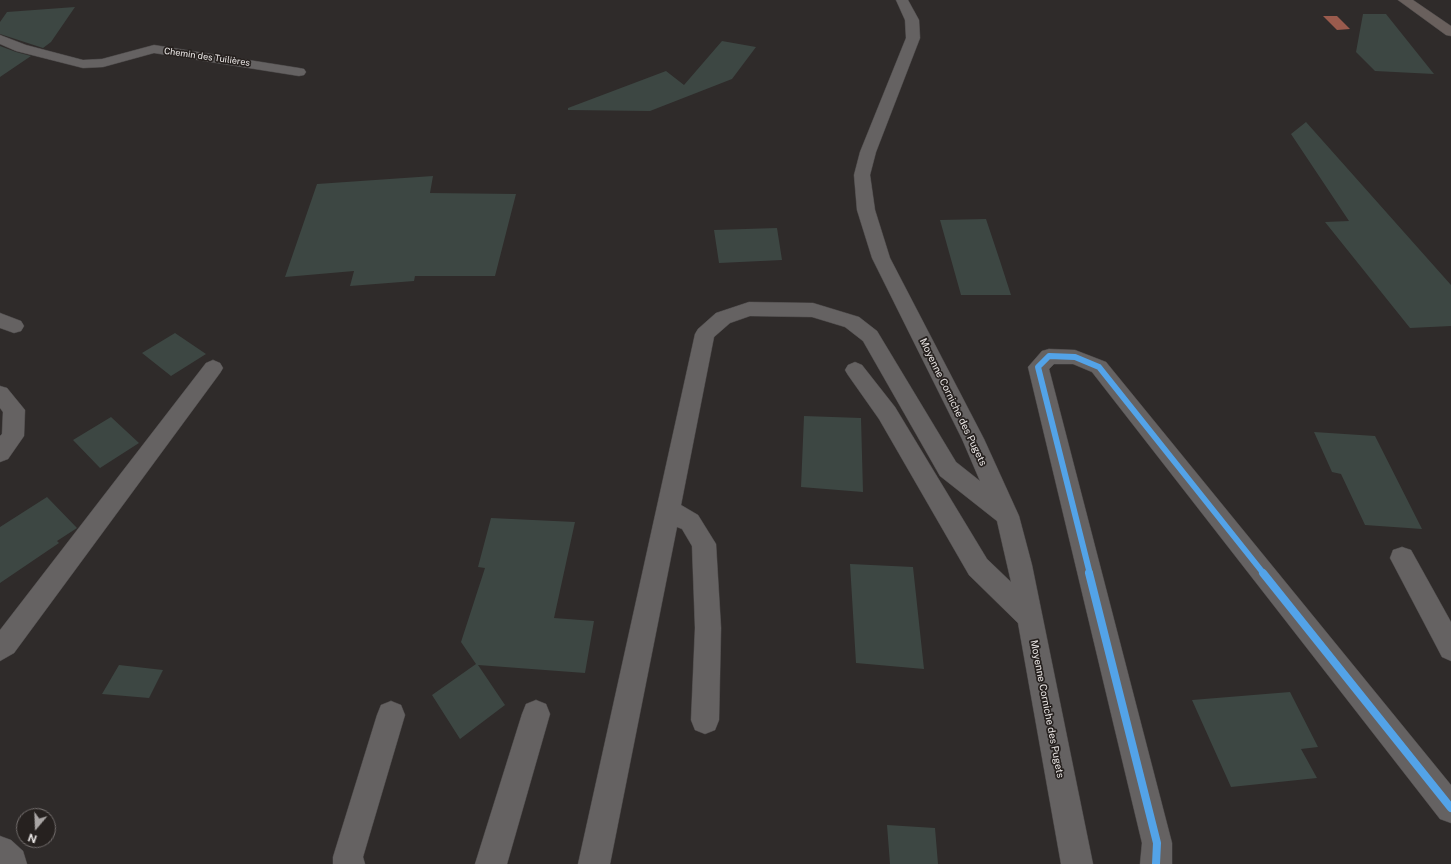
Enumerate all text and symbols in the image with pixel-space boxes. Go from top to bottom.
street label: Chemin des Tuilières [163,46,251,68]
street label: Moyenne Corniche des Pugets [917,336,989,468]
street label: Moyenne Corniche des Pugets [1028,639,1066,779]
north arrow [16,808,56,848]
text: N [26,831,38,845]

